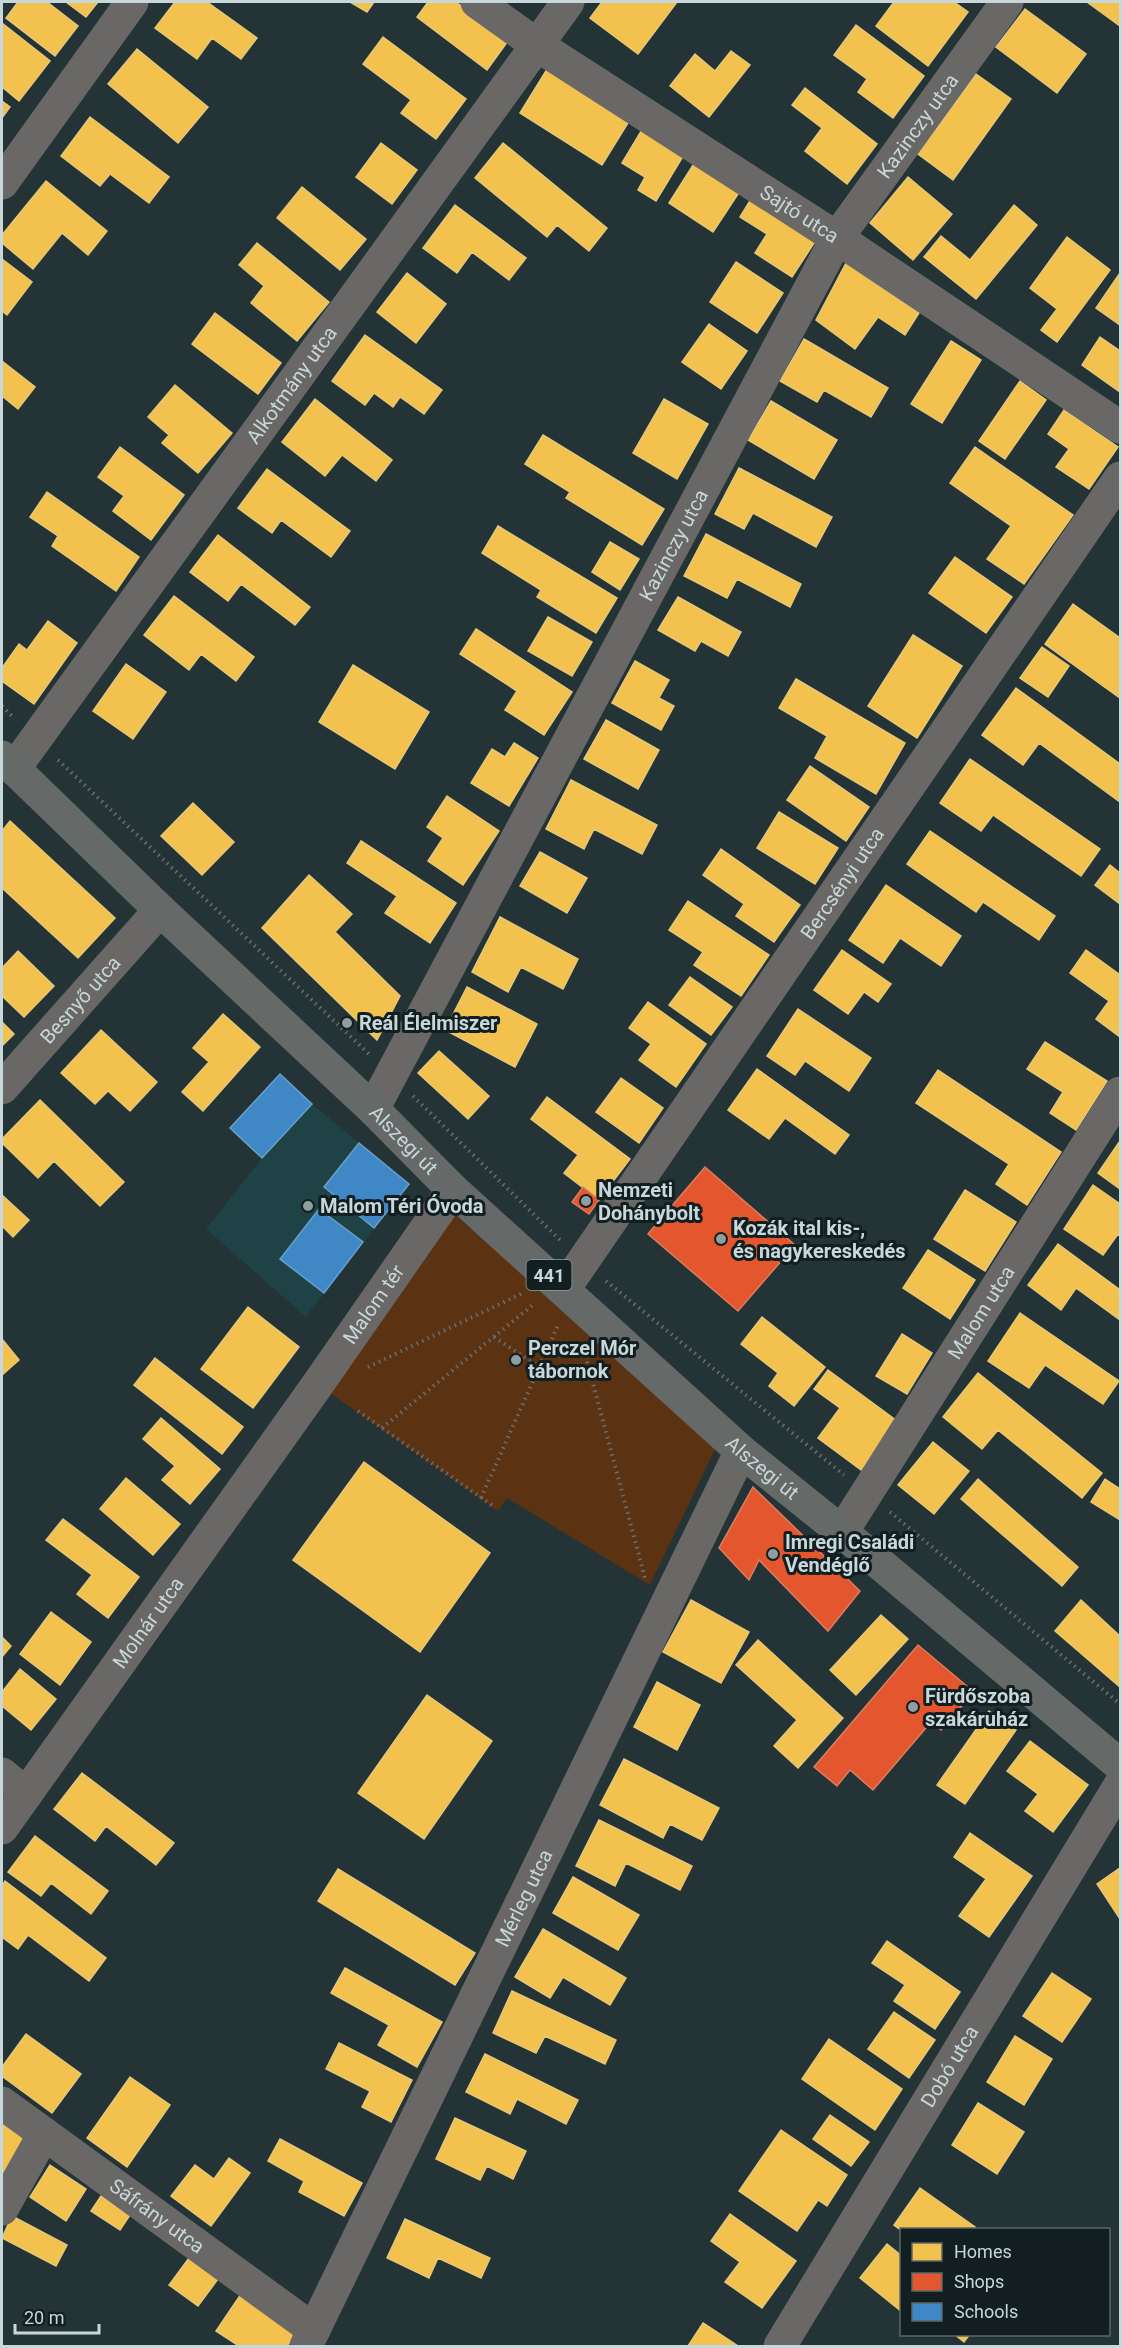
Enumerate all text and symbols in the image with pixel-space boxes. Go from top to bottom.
street label: Kazinczy utca [872,69,963,183]
street label: Sajtó utca [756,180,844,248]
street label: Alkotmány utca [241,321,342,448]
street label: Kazinczy utca [634,485,713,605]
street label: Bercsényi utca [795,823,889,944]
street label: Besnyő utca [35,951,126,1049]
place label: Reál Élelmiszer [359,1011,498,1035]
marker: Reál Élelmiszer [340,1016,354,1030]
street label: Alszegi út [364,1101,443,1179]
place label: Nemzeti Dohánybolt [598,1178,700,1225]
place label: Malom Téri Óvoda [320,1194,484,1218]
marker: Nemzeti Dohánybolt [579,1194,593,1208]
marker: Malom Téri Óvoda [301,1199,315,1213]
place label: Kozák ital kis-, és nagykereskedés [733,1216,906,1263]
marker: Kozák ital kis-, és nagykereskedés [714,1232,728,1246]
street label: Malom tér [338,1260,409,1349]
road number: 441 [526,1260,572,1290]
street label: Malom utca [943,1261,1020,1364]
place label: Perczel Mór tábornok [528,1336,637,1383]
marker: Perczel Mór tábornok [509,1353,523,1367]
street label: Alszegi út [721,1431,804,1505]
place label: Imregi Családi Vendéglő [785,1530,914,1577]
marker: Imregi Családi Vendéglő [766,1547,780,1561]
street label: Molnár utca [108,1572,189,1673]
place label: Fürdőszoba szakáruház [925,1684,1030,1731]
marker: Fürdőszoba szakáruház [906,1700,920,1714]
street label: Mérleg utca [490,1845,558,1951]
street label: Dobó utca [916,2021,983,2112]
street label: Sáfrány utca [105,2173,209,2258]
legend [900,2228,1110,2336]
text: Homes [954,2241,1012,2262]
text: Shops [954,2271,1004,2292]
scale bar [15,2297,99,2335]
text: Schools [954,2301,1018,2322]
text: 20 m [24,2307,64,2328]

